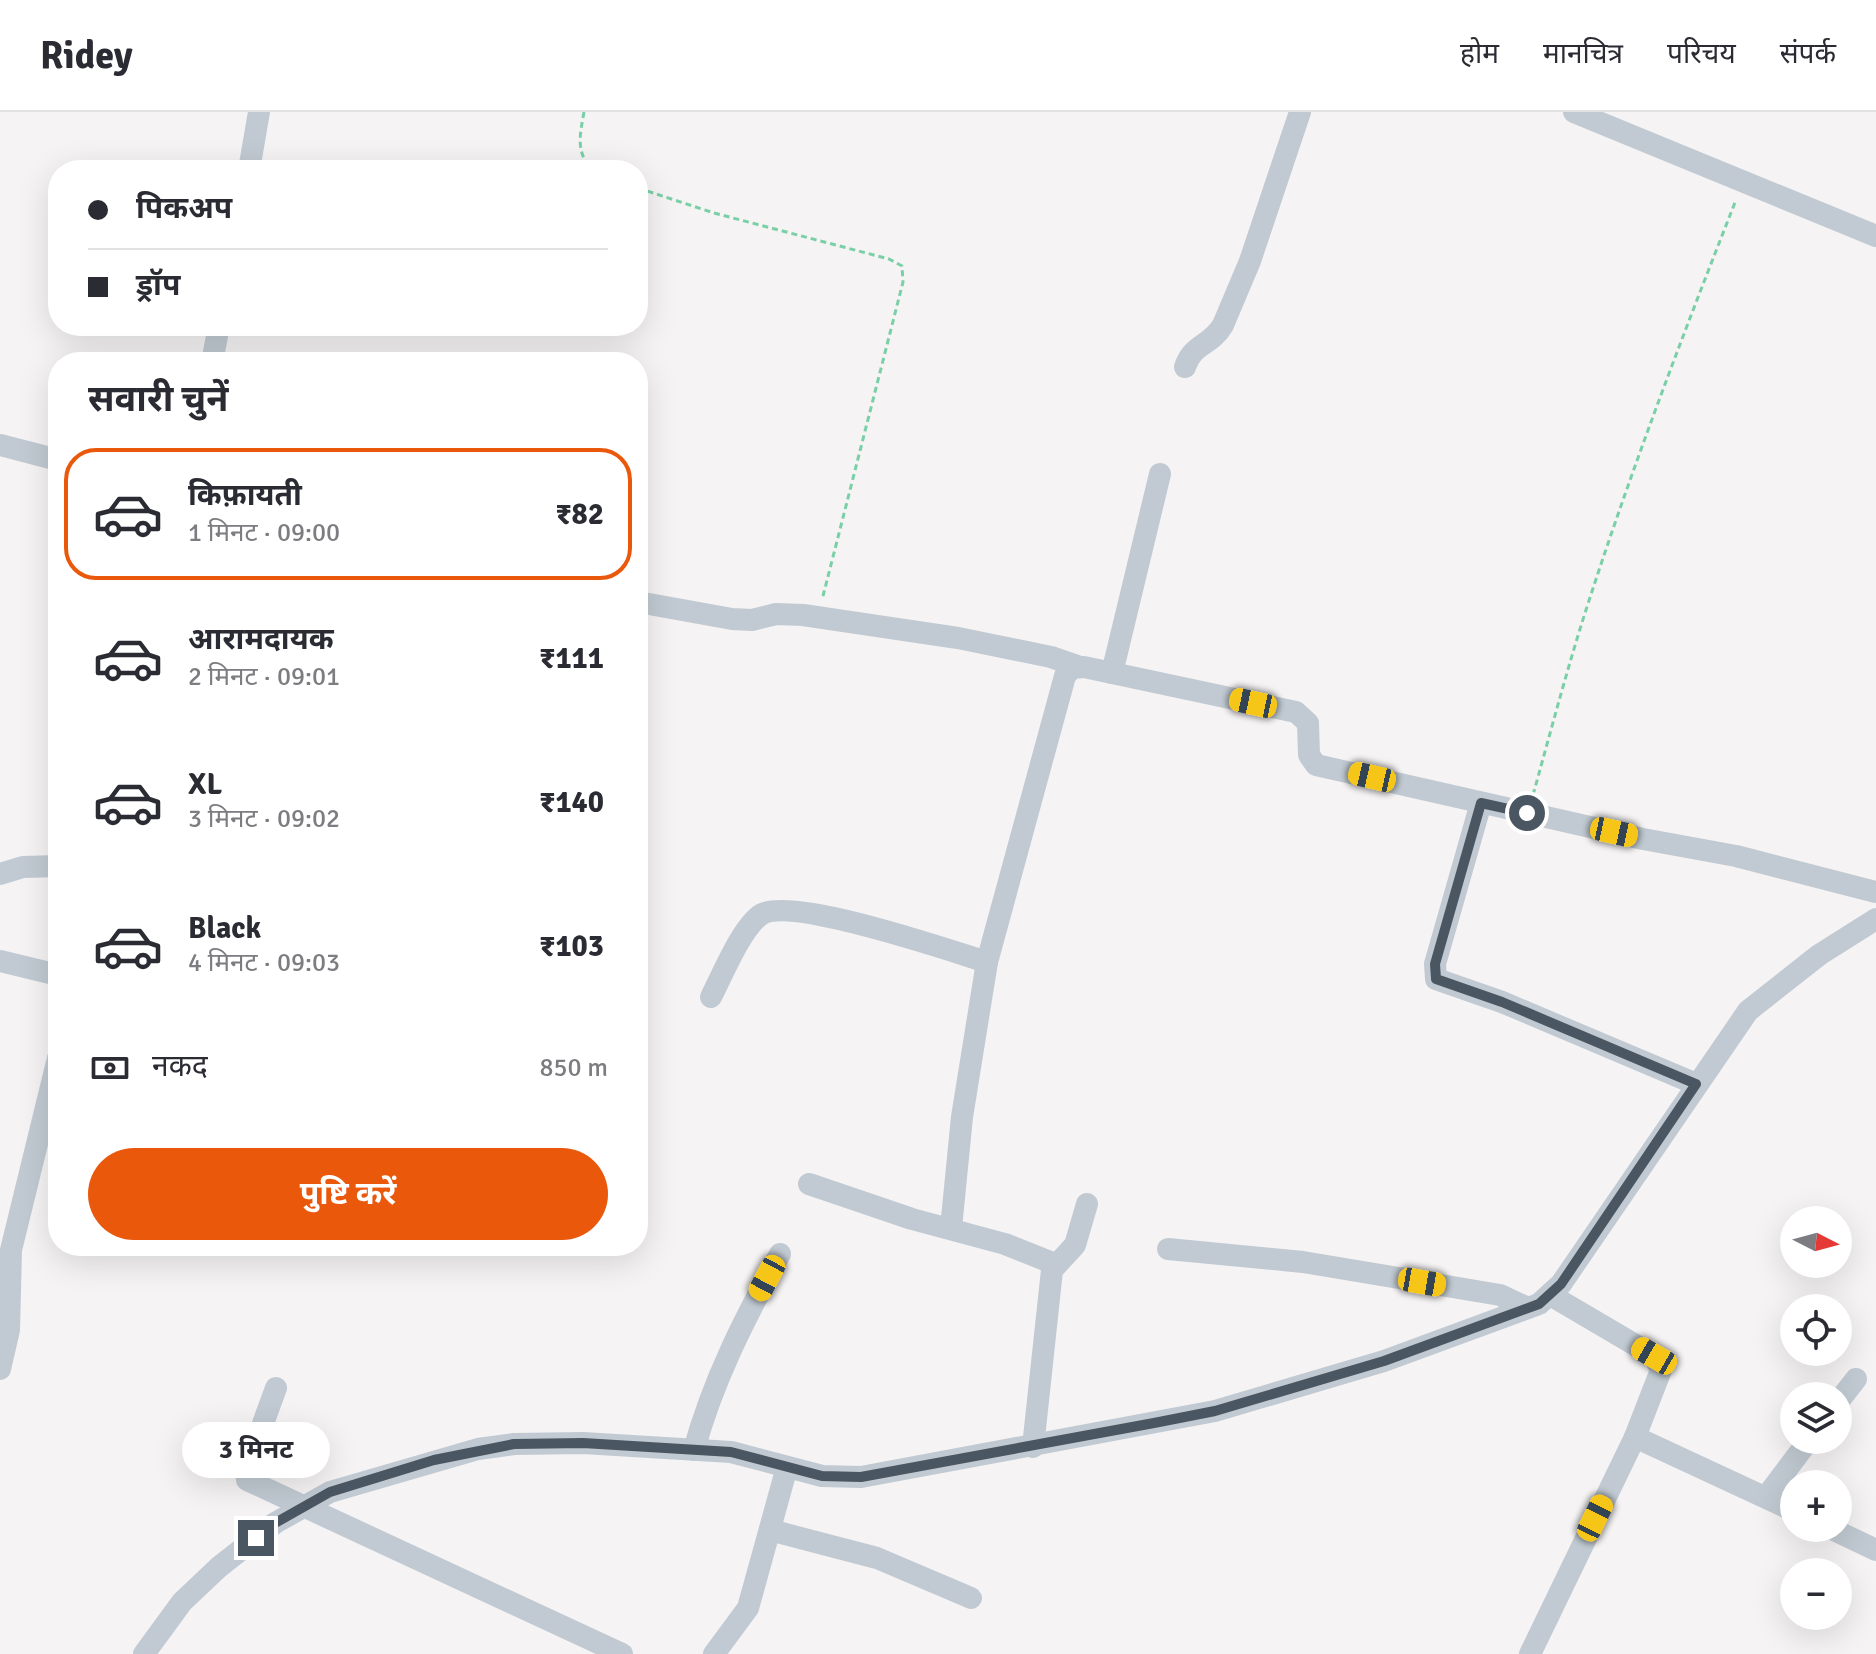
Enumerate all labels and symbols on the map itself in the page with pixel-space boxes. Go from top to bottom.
car [1227,686,1279,720]
car [1346,760,1398,794]
route start [1509,795,1545,831]
car [1588,815,1640,849]
north arrow [1780,1206,1852,1278]
car [745,1251,789,1305]
car [1396,1266,1448,1298]
car [1627,1334,1681,1378]
callout: 3 मिनट [182,1422,330,1478]
car [1574,1491,1616,1545]
route end [238,1520,274,1556]

